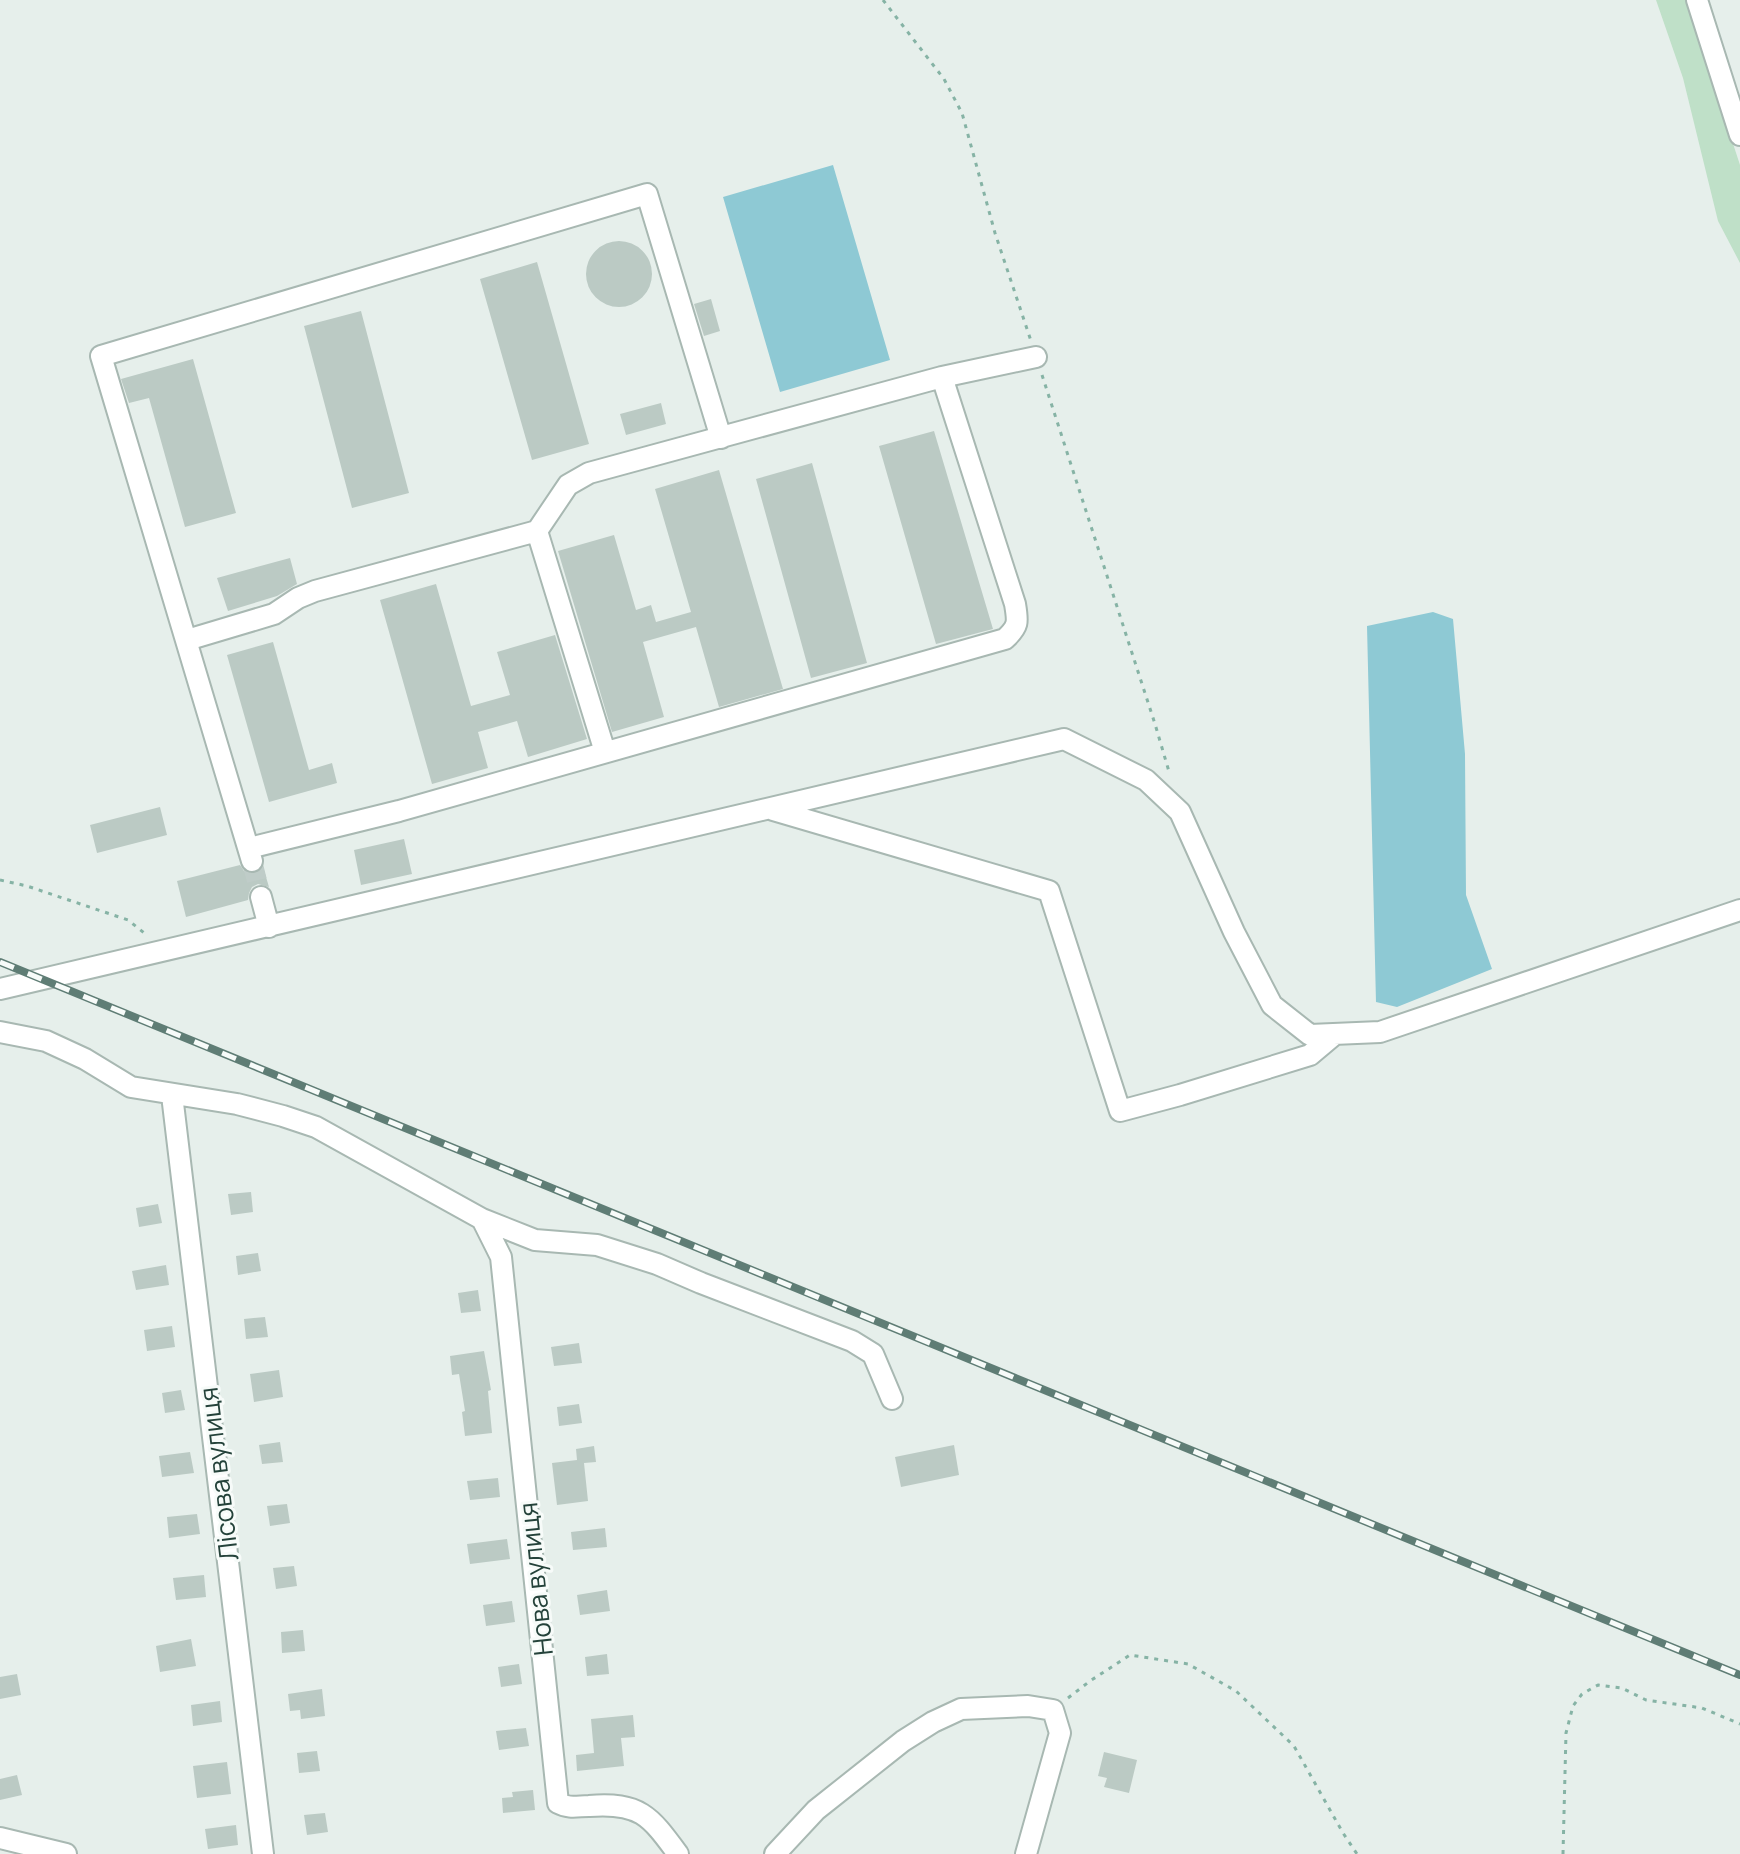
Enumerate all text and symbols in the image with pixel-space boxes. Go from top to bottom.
street label: Лісова вулиця [190,1385,246,1563]
street label: Нова вулиця [509,1501,561,1657]

